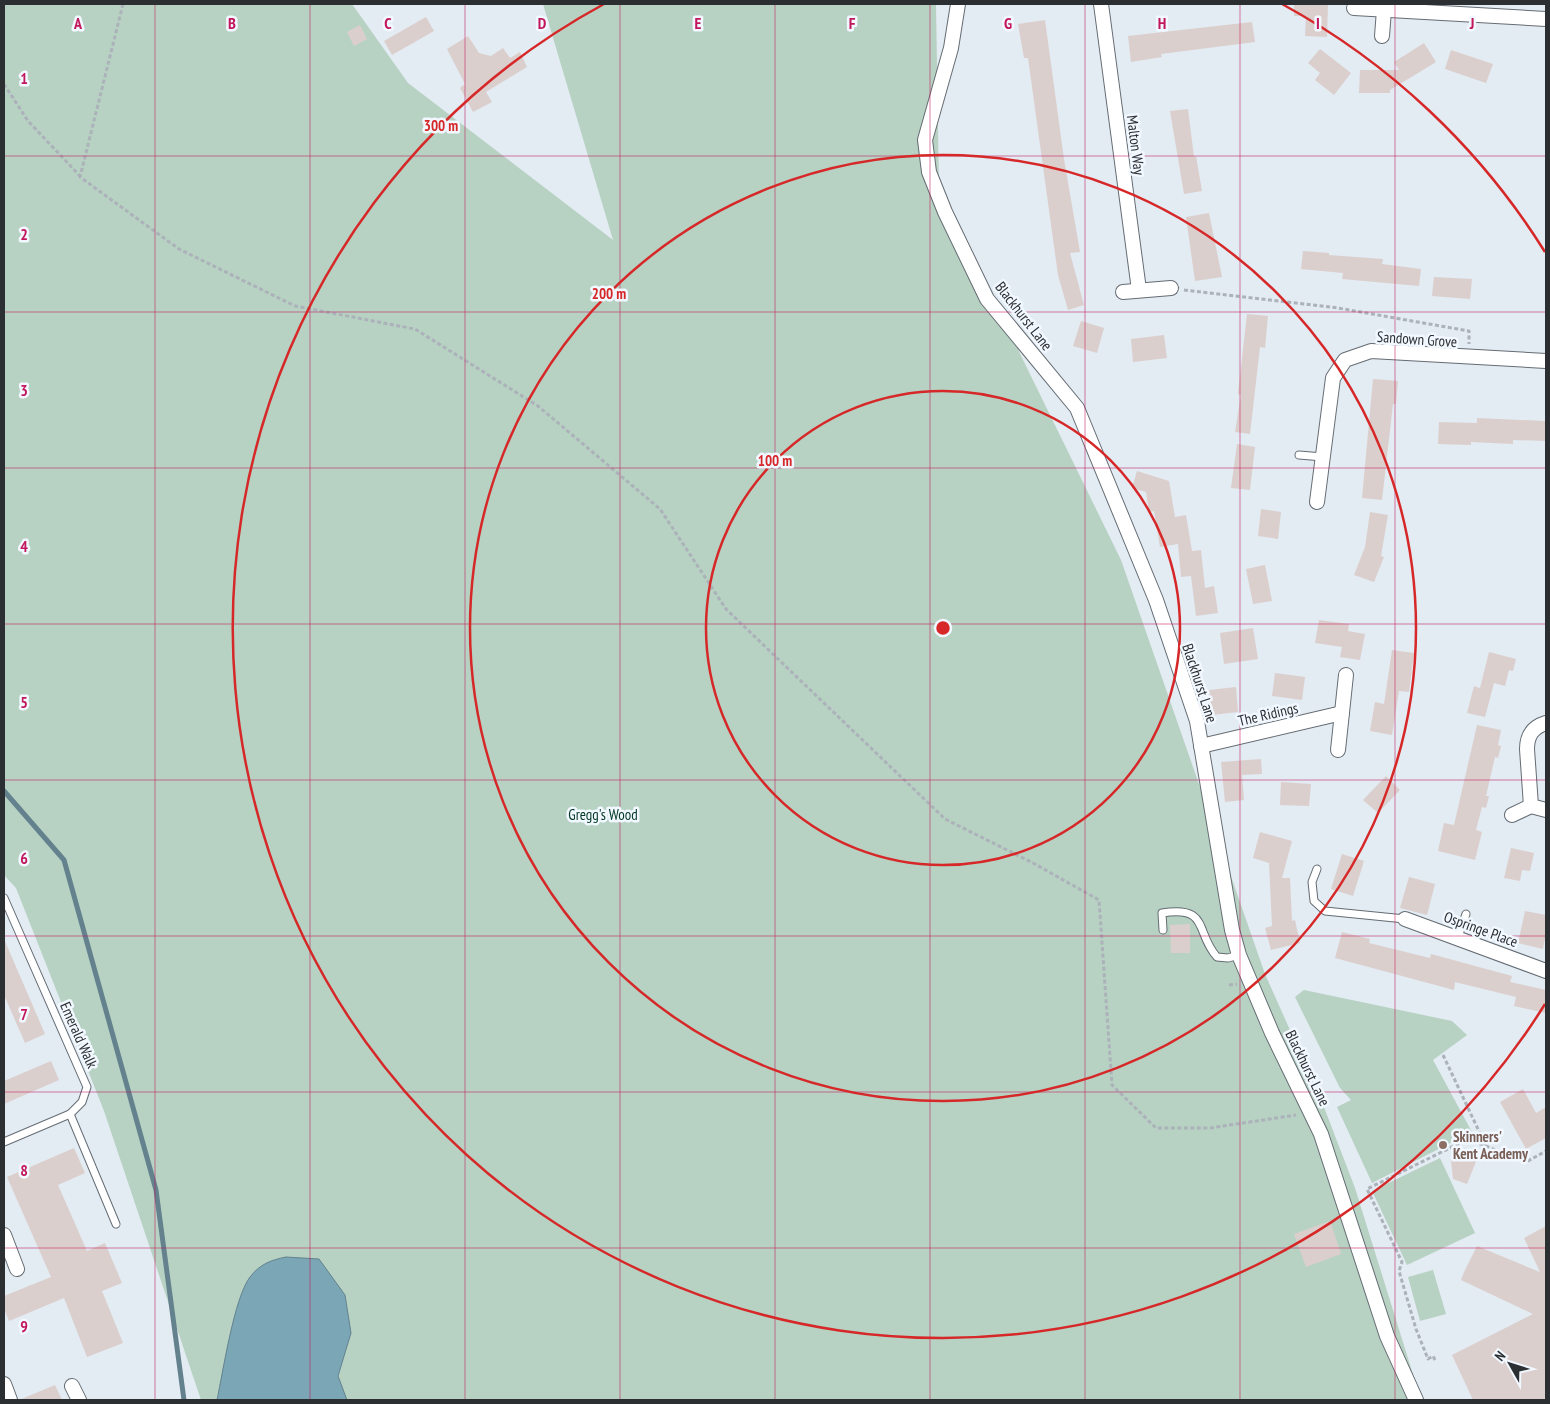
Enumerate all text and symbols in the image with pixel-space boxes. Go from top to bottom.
text: A [73,13,83,33]
text: B [228,13,236,33]
text: C [384,13,392,33]
text: D [538,13,547,33]
text: E [695,13,702,33]
text: F [849,13,856,33]
text: G [1004,13,1012,33]
text: H [1158,13,1166,33]
text: I [1316,13,1320,33]
text: J [1469,13,1474,33]
text: 1 [20,68,28,88]
street label: Malton Way [1123,114,1149,176]
text: 300 m [424,116,458,135]
text: 2 [20,224,28,244]
street label: Blackhurst Lane [991,278,1057,354]
text: 200 m [592,284,626,303]
street label: Sandown Grove [1376,327,1458,351]
text: 3 [20,380,28,400]
text: 100 m [758,451,792,470]
text: 4 [20,536,28,556]
centre of rings [934,619,952,637]
street label: Blackhurst Lane [1178,641,1222,725]
text: 5 [20,692,28,712]
street label: The Ridings [1236,698,1300,730]
park label: Gregg's Wood [568,805,638,824]
text: 6 [20,848,28,868]
street label: Ospringe Place [1441,907,1521,951]
street label: Emerald Walk [56,999,102,1071]
text: 7 [20,1004,28,1024]
street label: Blackhurst Lane [1281,1027,1335,1109]
place label: Skinners' Kent Academy [1453,1127,1529,1163]
marker: Skinners' Kent Academy [1437,1139,1449,1151]
text: 8 [20,1160,28,1180]
text: 9 [20,1316,28,1336]
north arrow [1485,1339,1535,1389]
text: N [1491,1347,1509,1364]

